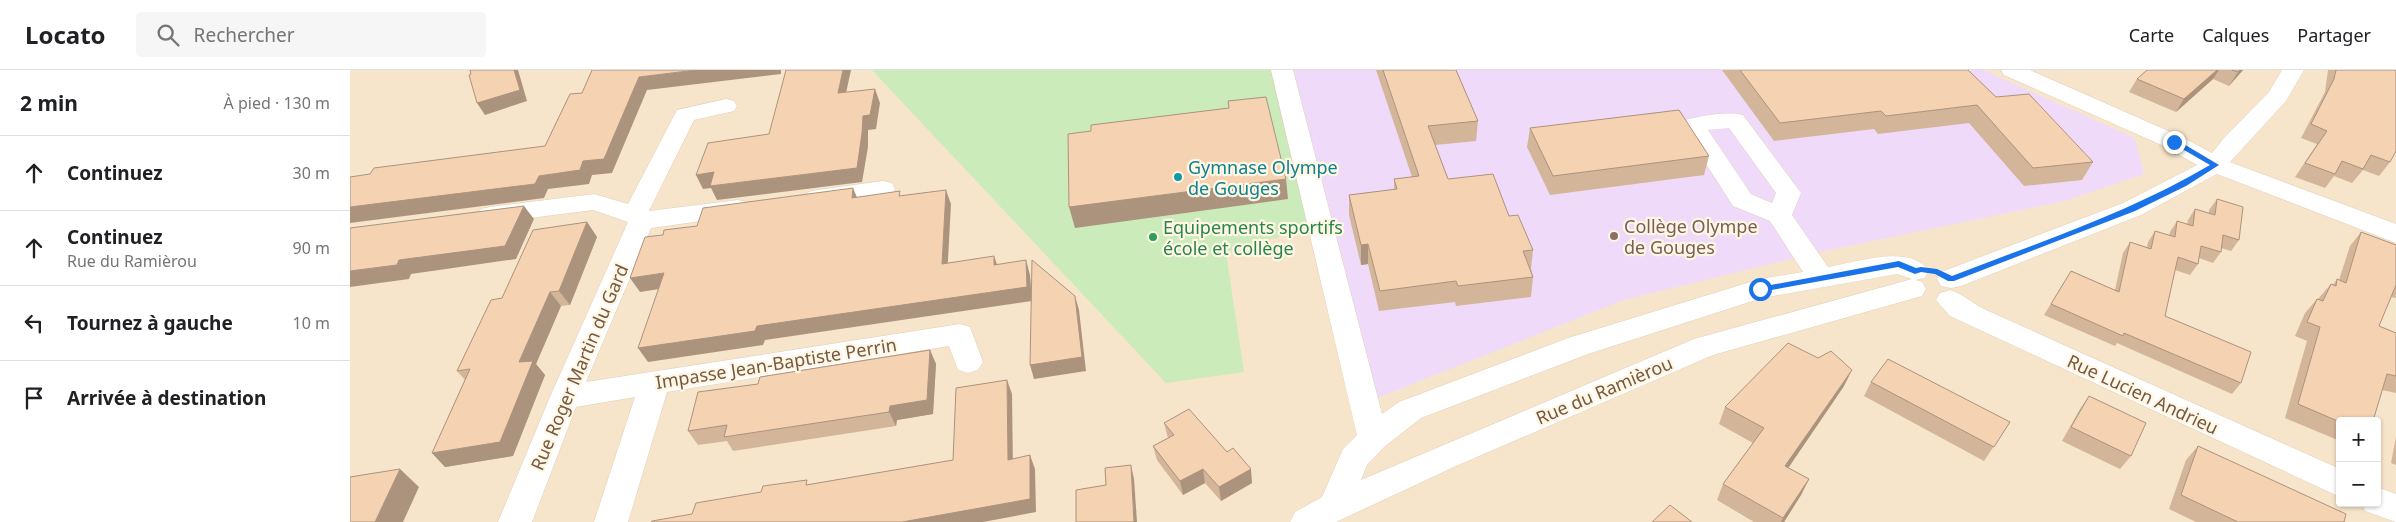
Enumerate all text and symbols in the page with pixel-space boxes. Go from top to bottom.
search box [136,12,486,57]
text: Locato [25,18,106,51]
icon: search [154,21,182,49]
text: Rechercher [194,22,295,48]
text: Carte [2129,23,2174,47]
text: Calques [2202,23,2269,47]
text: Partager [2297,23,2371,47]
text: 2 min [20,89,78,117]
text: À pied · 130 m [224,92,330,114]
route end [2163,131,2186,154]
place label: Gymnase Olympe de Gouges [1188,155,1338,200]
icon: ahead [20,159,48,187]
text: Continuez [67,160,163,186]
text: 30 m [293,162,330,184]
marker: Gymnase Olympe de Gouges [1172,171,1184,183]
place label: Collège Olympe de Gouges [1624,214,1758,259]
place label: Equipements sportifs école et collège [1163,215,1343,260]
text: Continuez [67,224,163,250]
marker: Collège Olympe de Gouges [1608,230,1620,242]
marker: Equipements sportifs école et collège [1147,231,1159,243]
icon: ahead [20,234,48,262]
text: 90 m [293,237,330,259]
text: Rue du Ramièrou [67,250,197,272]
street label: Rue Roger Martin du Gard [525,260,633,474]
route start [1749,278,1772,301]
icon: left [20,309,48,337]
text: Tournez à gauche [67,310,233,336]
text: 10 m [293,312,330,334]
street label: Impasse Jean-Baptiste Perrin [654,332,898,394]
street label: Rue Lucien Andrieu [2064,348,2222,440]
street label: Rue du Ramièrou [1532,350,1676,430]
icon: arrive [20,384,48,412]
text: Arrivée à destination [67,385,266,411]
map controls [2336,417,2381,507]
button: + [2336,417,2381,462]
button: − [2336,462,2381,507]

